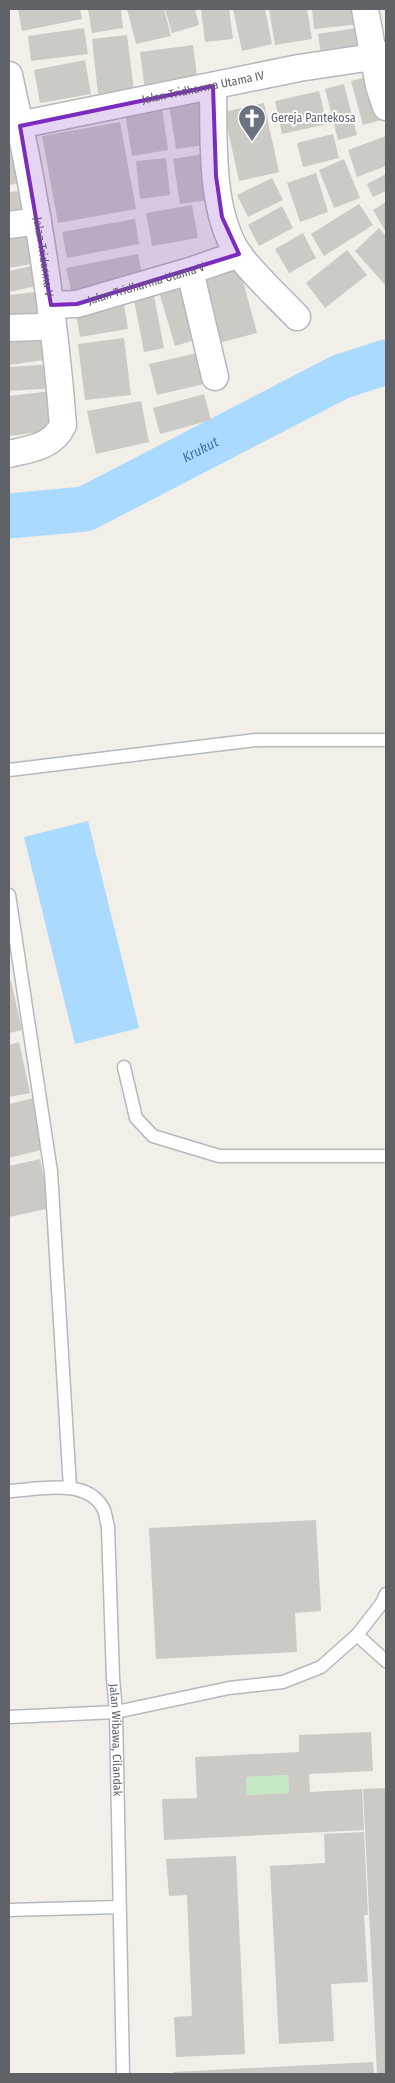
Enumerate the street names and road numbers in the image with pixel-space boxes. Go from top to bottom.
street label: Jalan Tridharma Utama IV [141,68,266,107]
street label: Jalan Tridarma V [30,216,56,298]
street label: Jalan Tridharma Utama V [86,259,207,308]
street label: Jalan Wibawa, Cilandak [107,1683,125,1797]

